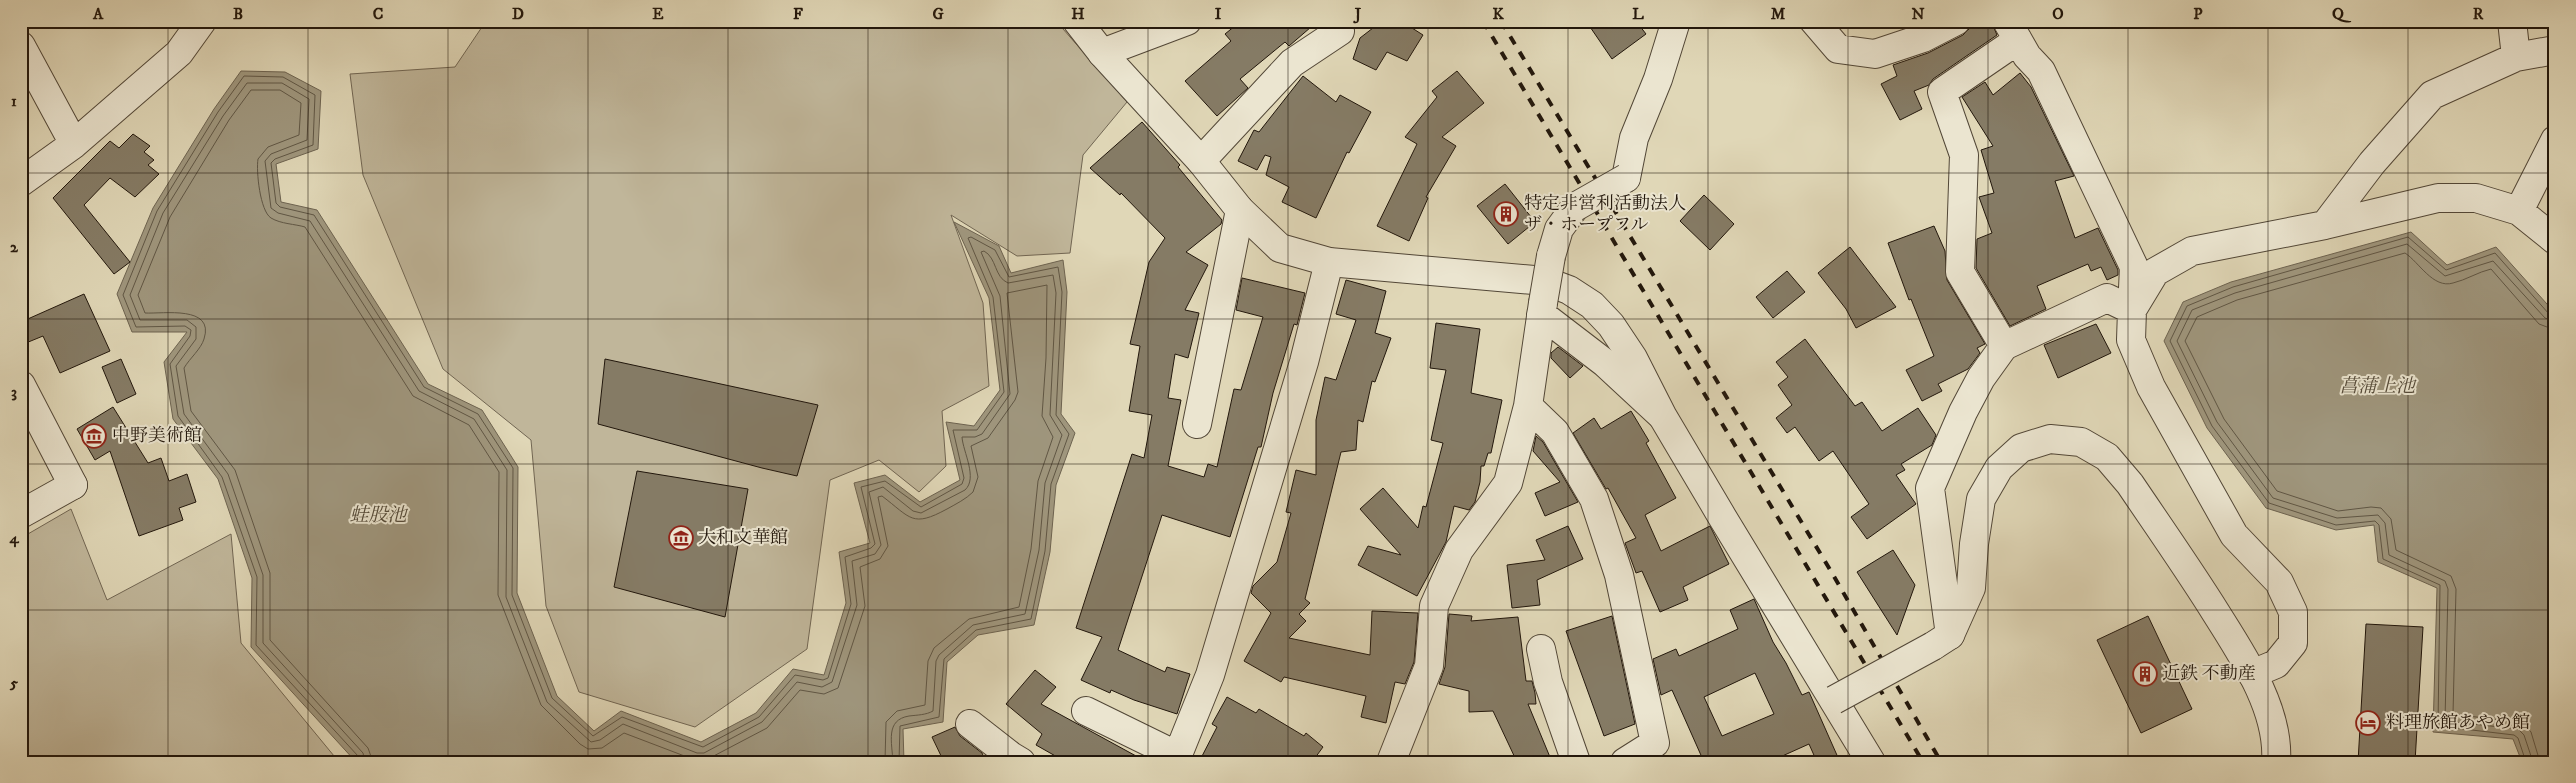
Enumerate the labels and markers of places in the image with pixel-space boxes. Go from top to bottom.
place label: 特定非営利活動法人 ザ・ホープフル [1524,193,1686,236]
building icon: 特定非営利活動法人 ザ・ホープフル [1493,201,1519,227]
museum icon: 中野美術館 [81,423,107,449]
place label: 中野美術館 [112,425,202,447]
museum icon: 大和文華館 [668,525,694,551]
place label: 大和文華館 [698,527,788,549]
building icon: 近鉄 不動産 [2132,661,2158,687]
place label: 近鉄 不動産 [2162,663,2256,685]
hotel icon: 料理旅館あやめ館 [2355,710,2381,736]
place label: 料理旅館あやめ館 [2386,712,2530,734]

